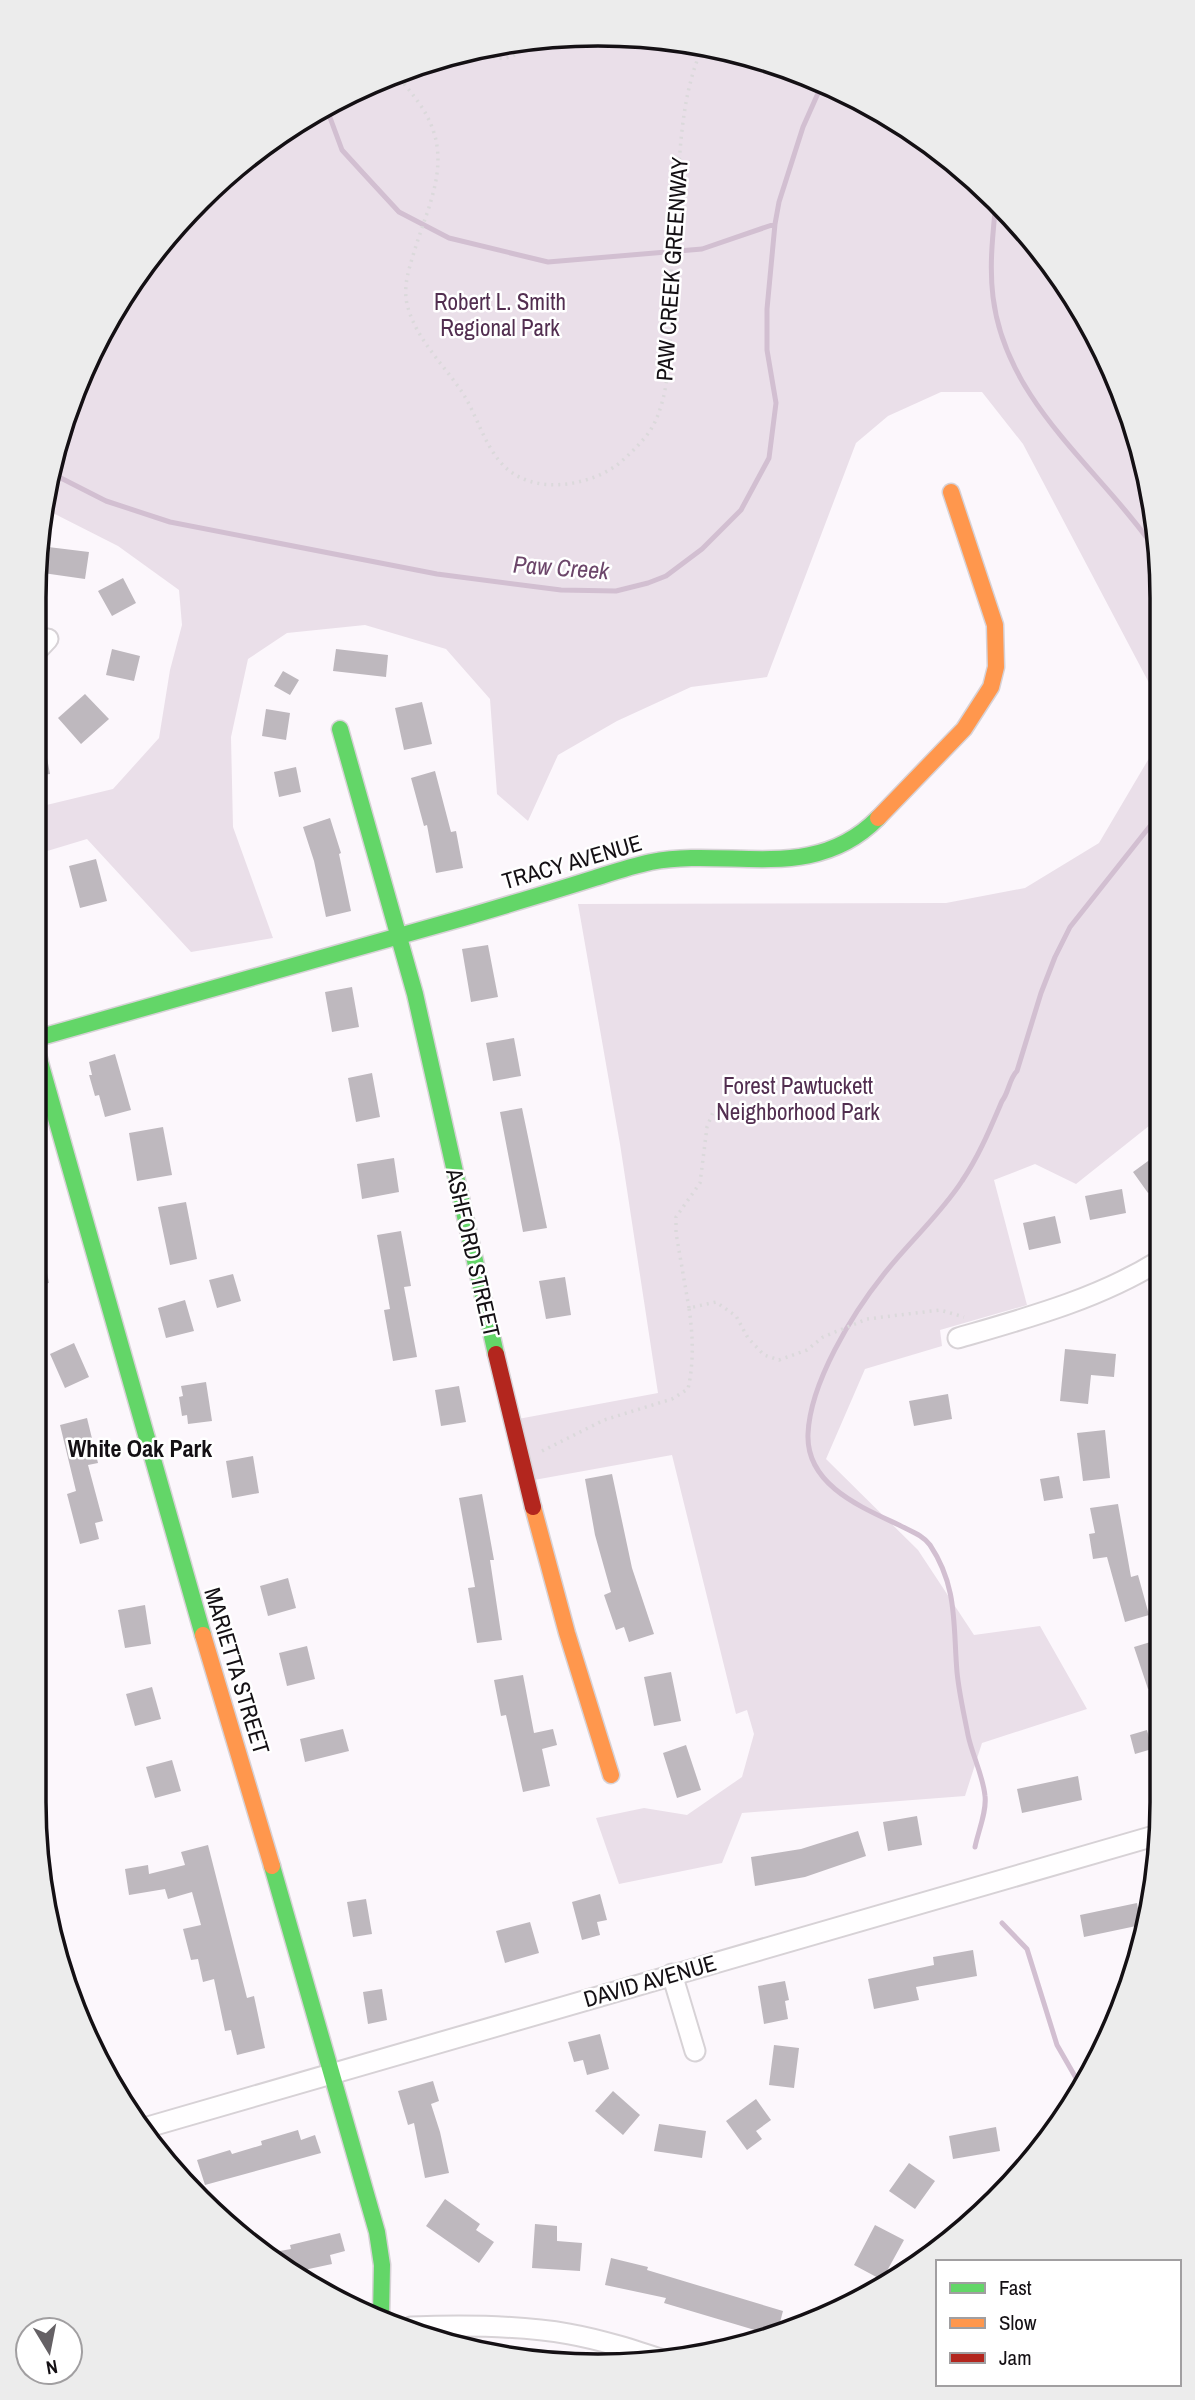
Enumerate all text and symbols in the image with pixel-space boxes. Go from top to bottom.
street label: PAW CREEK GREENWAY [648,156,695,382]
park label: Robert L. Smith Regional Park [434,286,566,343]
water label: Paw Creek [512,548,611,586]
street label: TRACY AVENUE [498,827,645,896]
park label: Forest Pawtuckett Neighborhood Park [716,1070,880,1127]
street label: ASHFORD STREET [439,1165,508,1341]
district label: White Oak Park [68,1432,212,1464]
street label: MARIETTA STREET [197,1584,278,1758]
street label: DAVID AVENUE [580,1947,720,2014]
legend [936,2260,1181,2386]
text: Fast [999,2273,1032,2302]
text: Slow [999,2308,1037,2337]
north arrow [14,2316,84,2386]
text: Jam [999,2343,1032,2372]
text: N [44,2354,60,2382]

